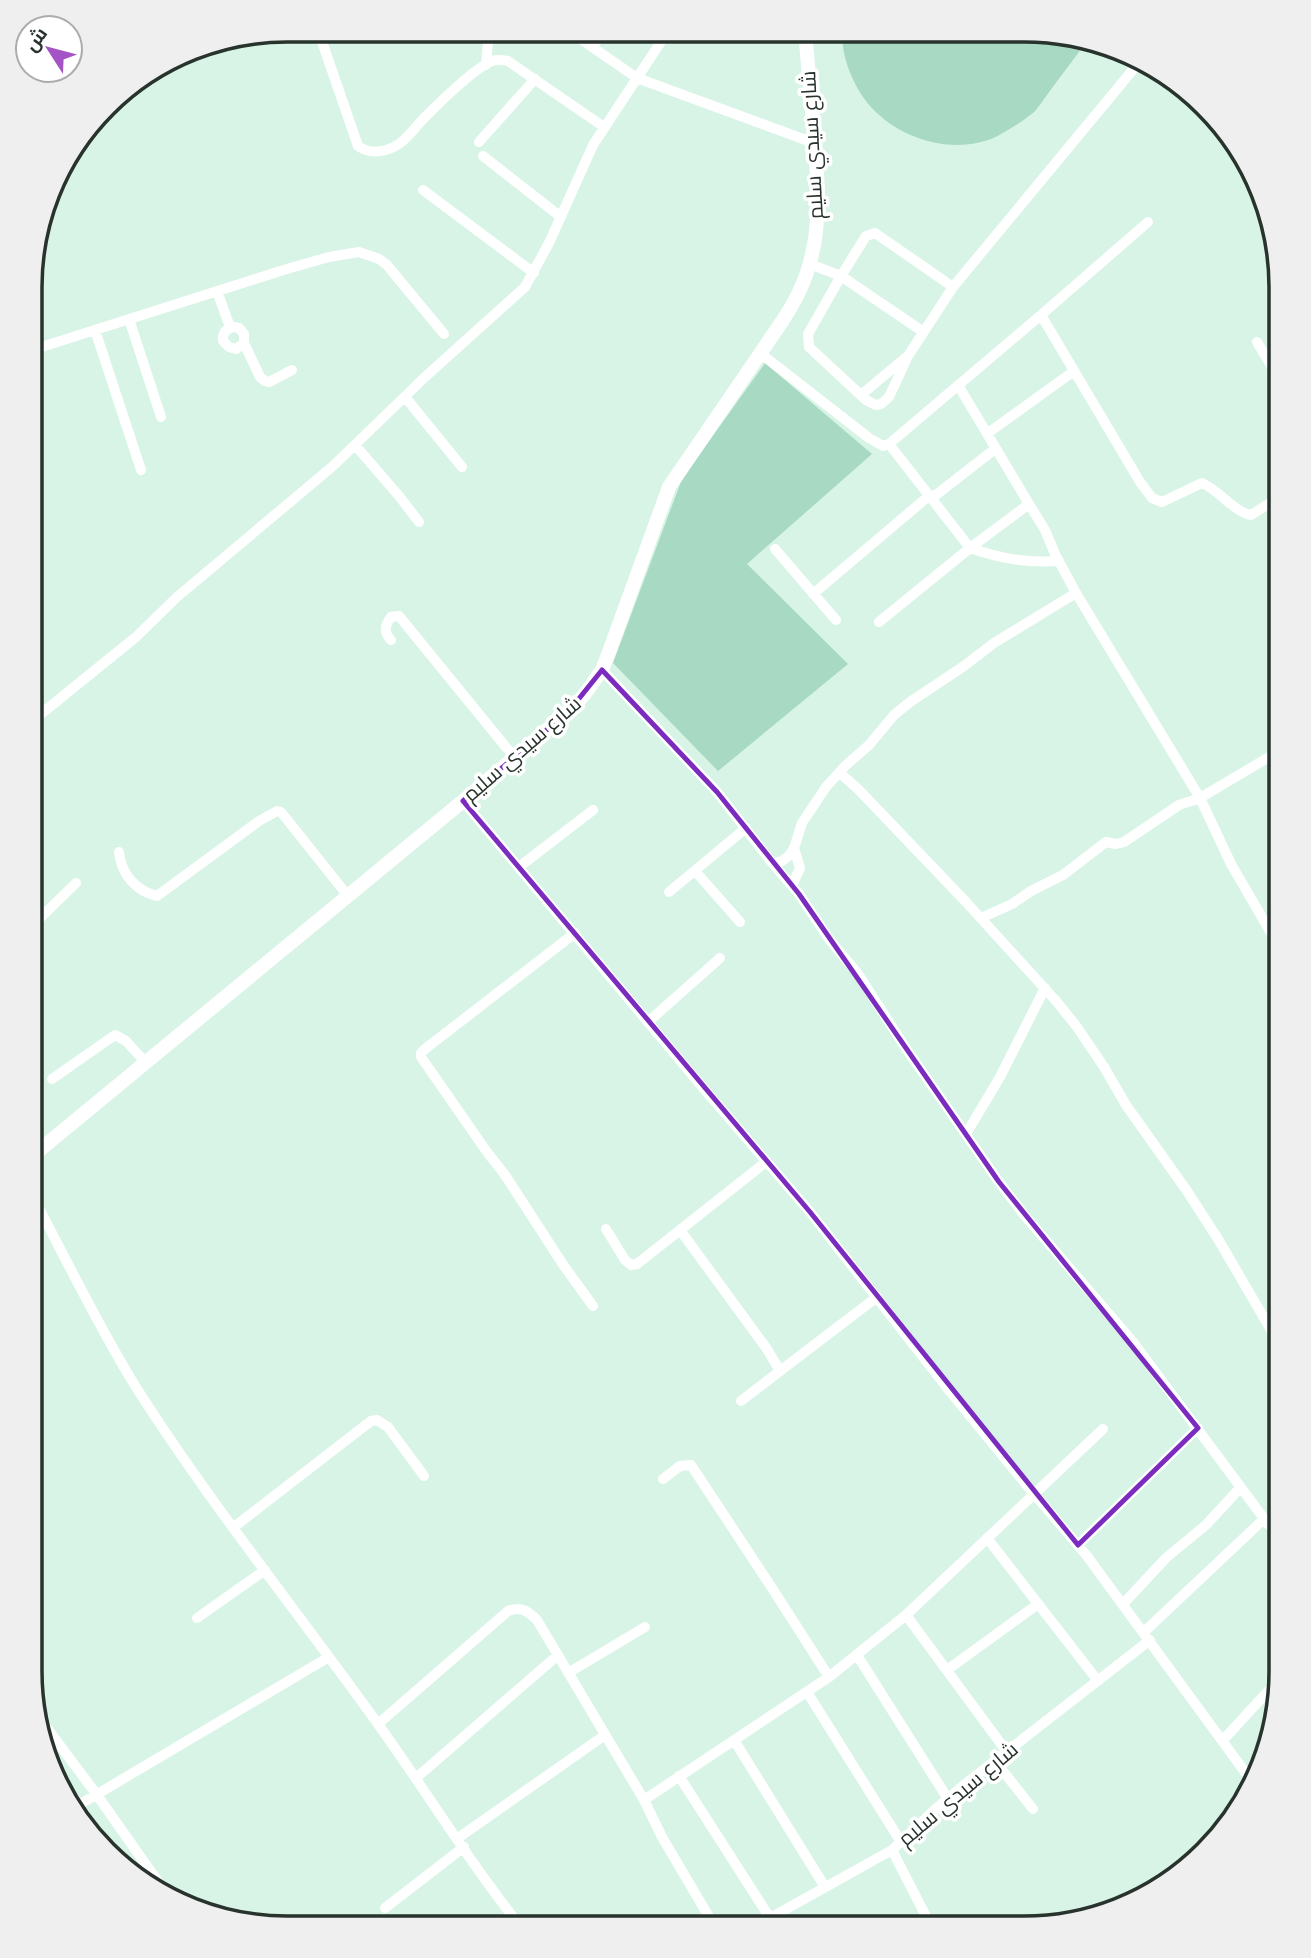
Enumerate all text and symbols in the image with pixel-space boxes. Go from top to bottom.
north arrow [14,14,84,84]
text: ش [19,23,52,56]
street label: شارع سيدي سليم [796,70,832,220]
street label: شارع سيدي سليم [458,691,589,810]
street label: شارع سيدي سليم [893,1737,1025,1854]

